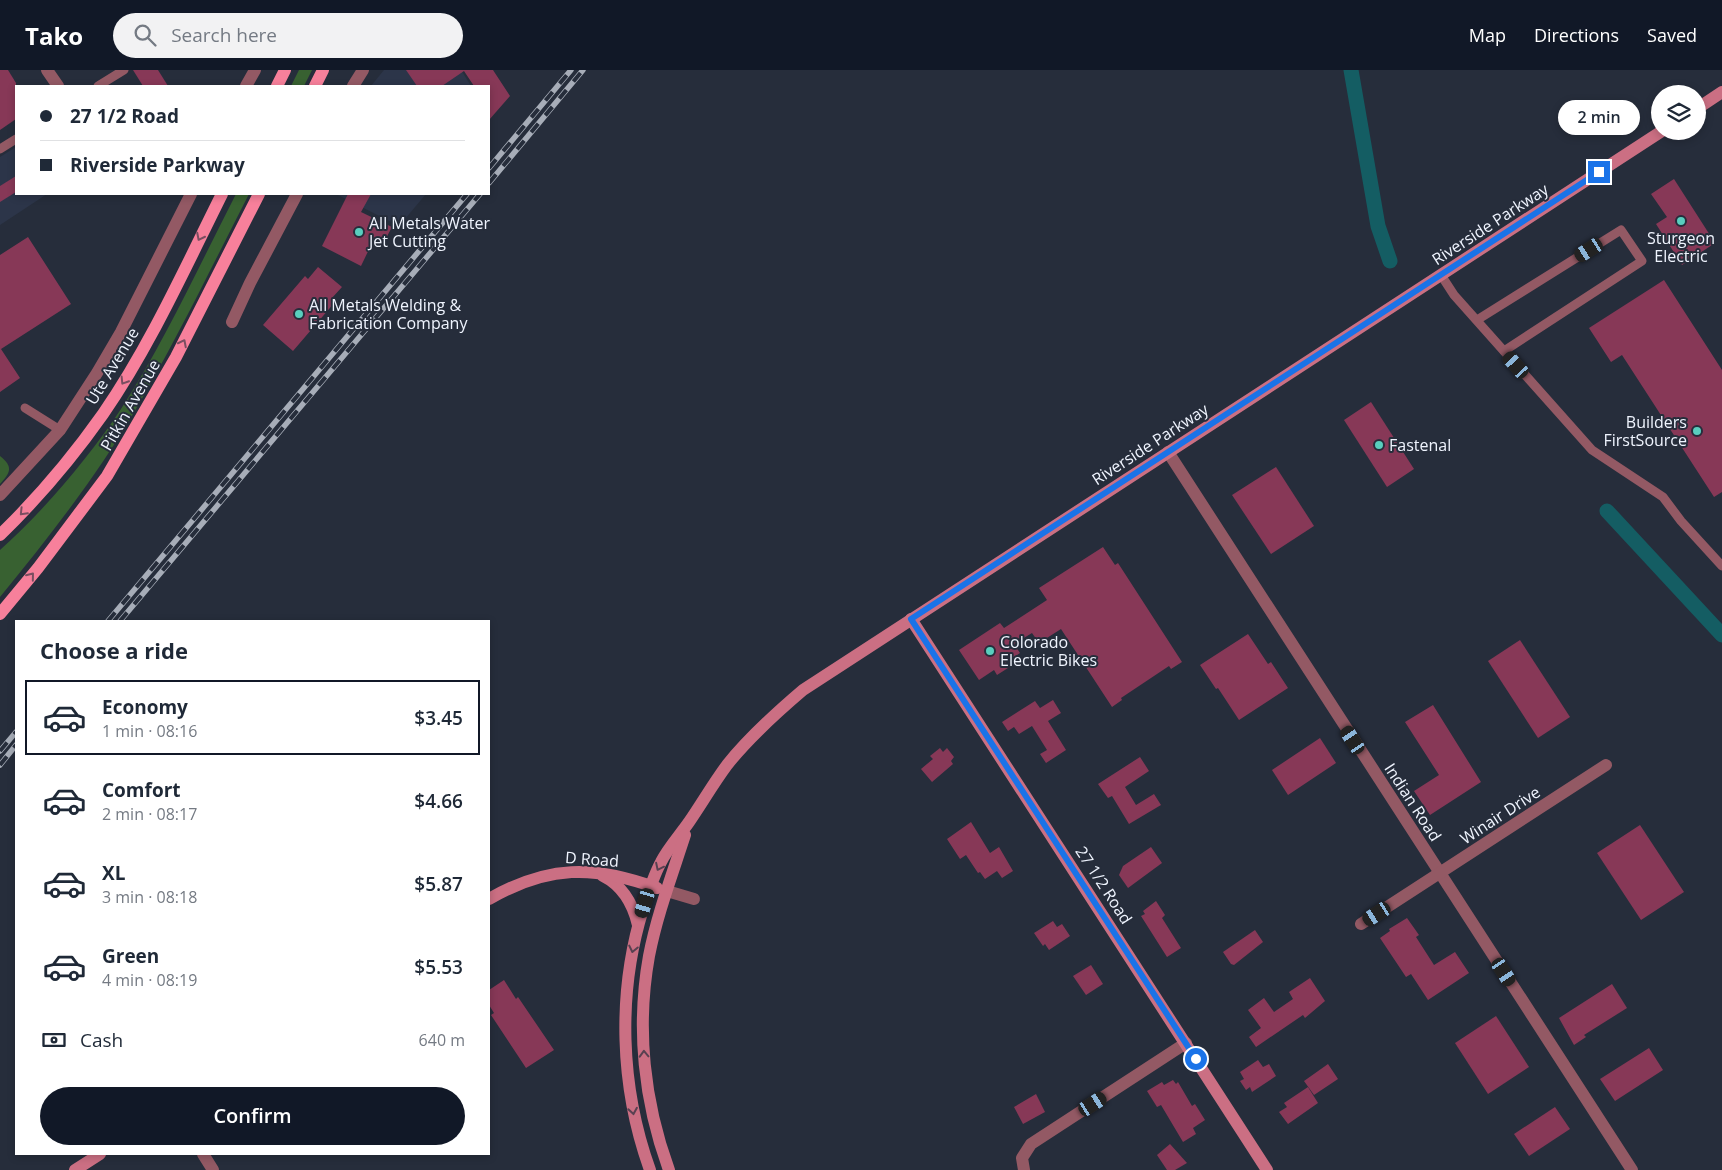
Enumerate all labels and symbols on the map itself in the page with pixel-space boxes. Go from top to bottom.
callout: 2 min [1558,99,1640,134]
route end [1588,161,1610,183]
street label: Riverside Parkway [1427,178,1553,270]
place label: All Metals Water Jet Cutting [367,212,490,252]
marker: Sturgeon Electric [1675,215,1687,227]
marker: All Metals Water Jet Cutting [353,226,365,238]
place label: Sturgeon Electric [1647,227,1715,267]
one-way arrow [196,232,206,241]
car [1572,236,1605,264]
place label: All Metals Welding & Fabrication Company [309,294,468,334]
marker: All Metals Welding & Fabrication Company [293,308,305,320]
street label: Ute Avenue [80,323,144,409]
one-way arrow [177,339,187,348]
car [1500,349,1531,381]
street label: Pitkin Avenue [95,356,165,454]
one-way arrow [120,375,130,384]
street label: Riverside Parkway [1087,398,1213,490]
place label: Builders FirstSource [1603,411,1687,451]
marker: Builders FirstSource [1691,425,1703,437]
place label: Fastenal [1389,434,1451,456]
marker: Fastenal [1373,439,1385,451]
one-way arrow [20,507,29,516]
one-way arrow [25,573,33,582]
place label: Colorado Electric Bikes [1000,631,1097,671]
marker: Colorado Electric Bikes [984,645,996,657]
car [1338,723,1367,757]
street label: Indian Road [1379,759,1447,845]
street label: Winair Drive [1456,781,1544,849]
street label: 27 1/2 Road [1071,842,1137,928]
street label: D Road [564,846,620,872]
one-way arrow [655,862,665,871]
car [633,886,656,920]
car [1360,900,1393,928]
one-way arrow [628,945,639,954]
car [1489,955,1518,989]
route start [1185,1048,1207,1070]
one-way arrow [639,1050,650,1058]
car [1076,1090,1109,1118]
one-way arrow [628,1106,638,1115]

